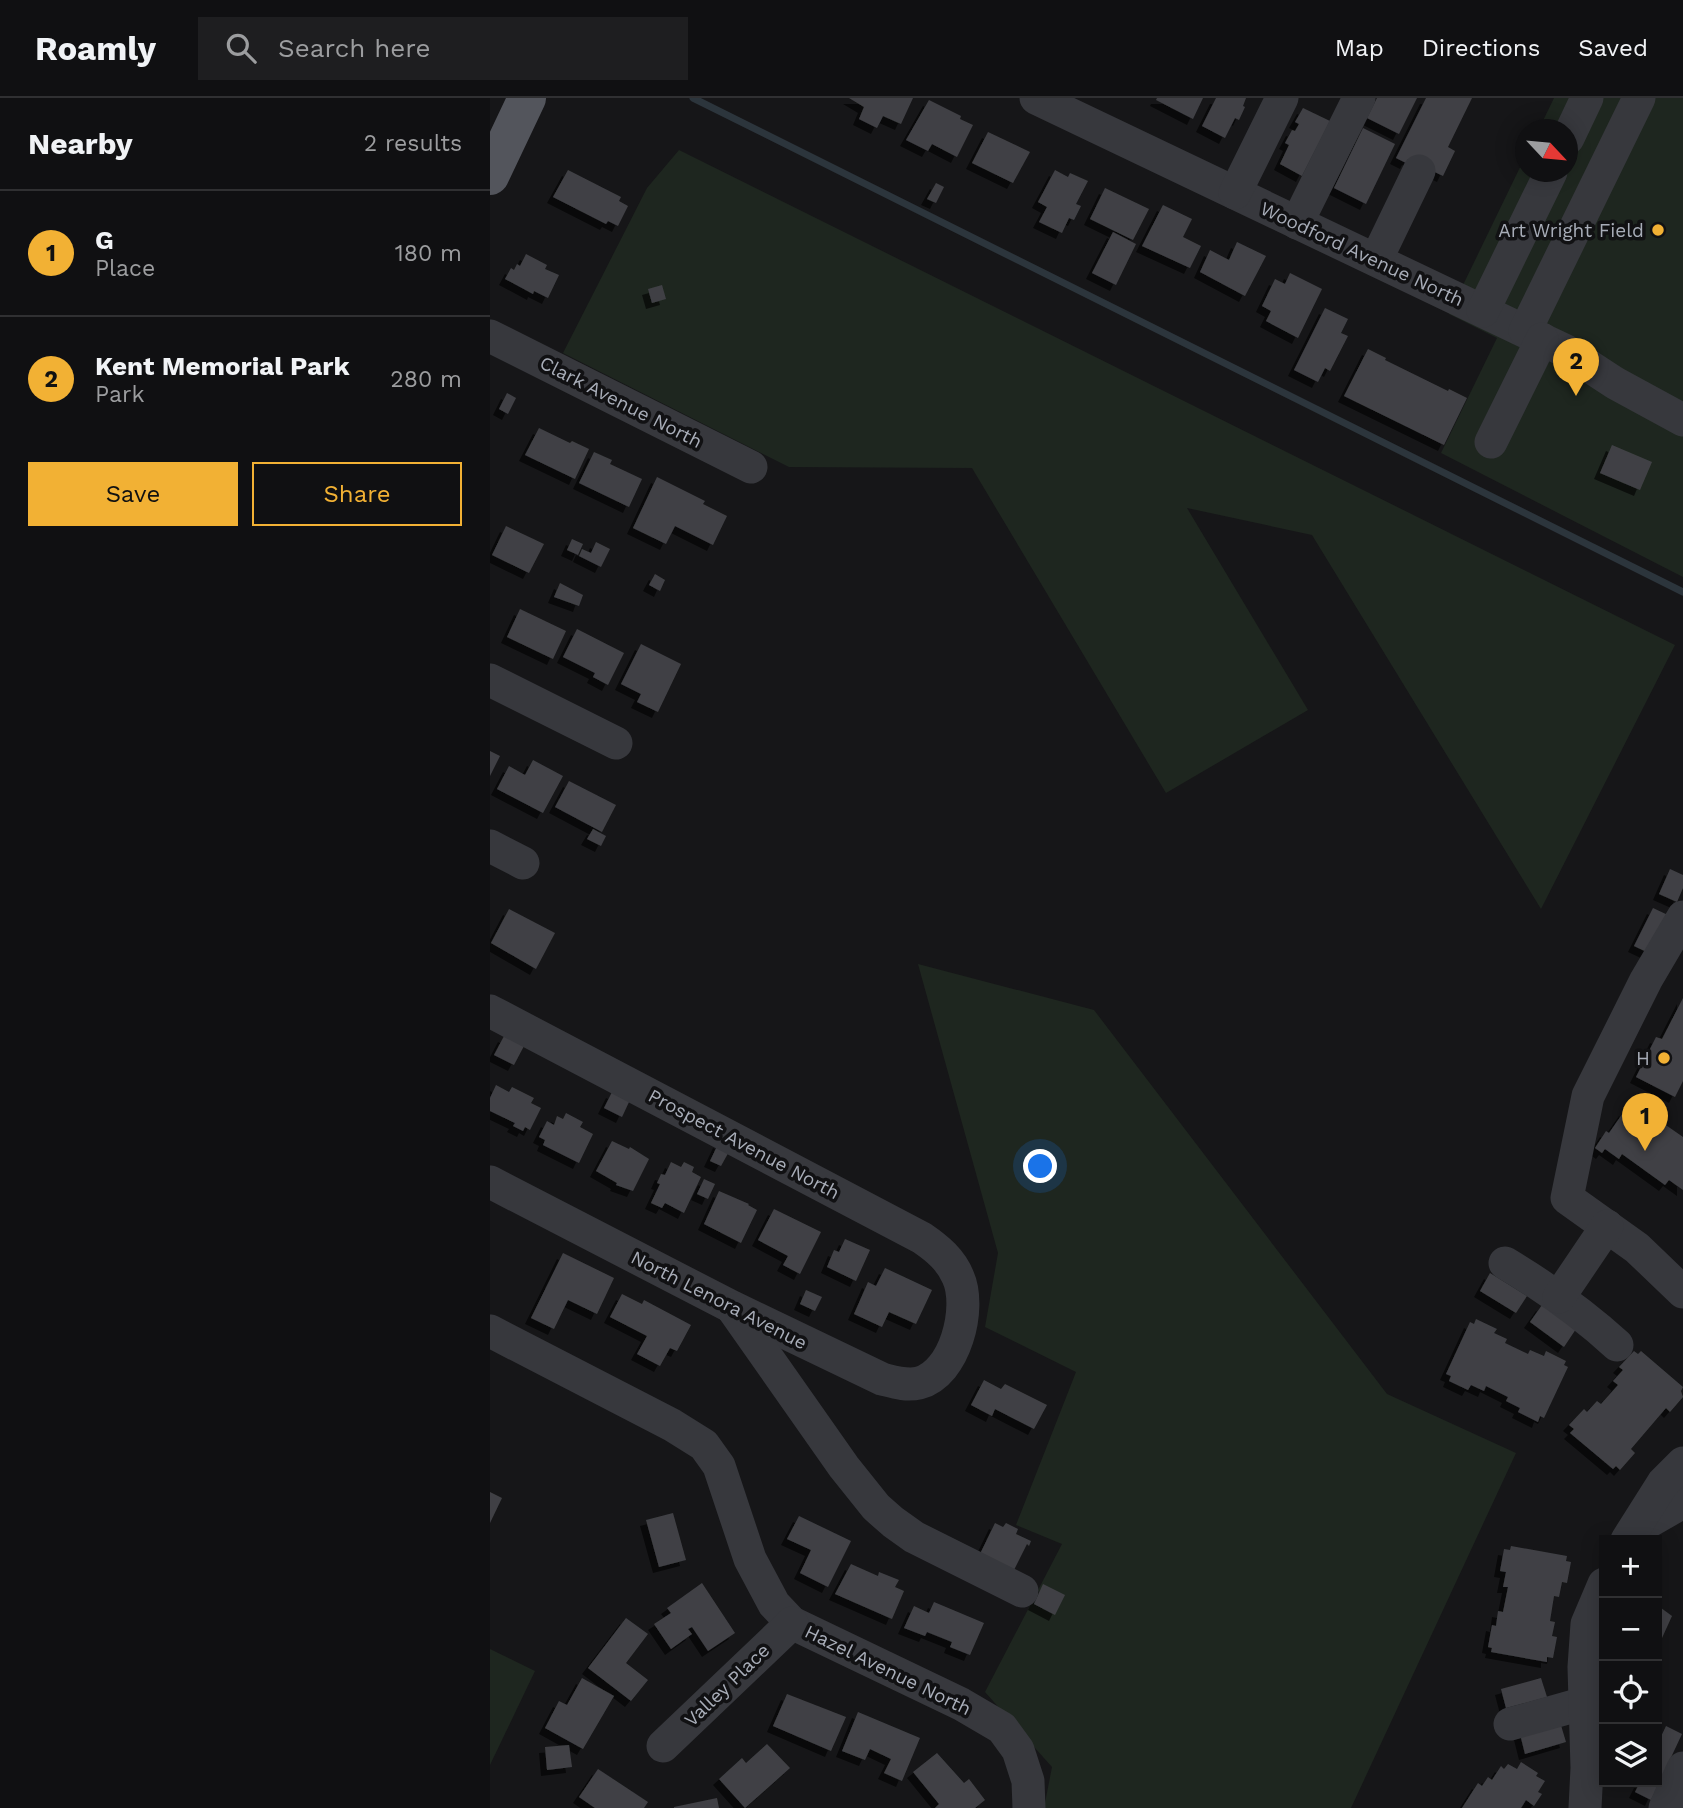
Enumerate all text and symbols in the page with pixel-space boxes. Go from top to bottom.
search box [198,17,688,80]
text: Roamly [35,29,156,68]
icon: search [222,29,260,67]
text: Search here [278,33,431,63]
text: Map [1335,34,1384,62]
text: Directions [1422,34,1540,62]
text: Saved [1578,34,1648,62]
north arrow [1515,119,1578,182]
text: Nearby [28,126,133,161]
text: 2 results [364,130,462,157]
street label: Woodford Avenue North [1257,197,1467,311]
place label: Art Wright Field [1498,219,1644,242]
marker: Art Wright Field [1650,222,1666,238]
text: G [95,225,114,255]
text: 1 [46,240,56,267]
text: 180 m [395,240,462,267]
text: Place [95,255,155,282]
pin: 2 [1553,338,1599,396]
text: Kent Memorial Park [95,351,350,381]
street label: Clark Avenue North [536,351,706,453]
text: 2 [44,366,58,393]
text: 280 m [390,366,462,393]
text: Park [95,381,144,408]
button: Save [28,462,238,526]
button: Share [252,462,462,526]
place label: H [1636,1047,1650,1070]
marker: H [1656,1050,1672,1066]
street label: Prospect Avenue North [644,1084,844,1204]
pin: 1 [1622,1093,1668,1151]
your location [1023,1149,1057,1183]
street label: North Lenora Avenue [627,1246,811,1354]
map controls [1599,1535,1662,1787]
button: + [1599,1535,1662,1598]
button: − [1599,1598,1662,1661]
street label: Hazel Avenue North [801,1620,975,1720]
street label: Valley Place [680,1639,774,1731]
button: locate [1599,1661,1662,1724]
button: layers [1599,1724,1662,1787]

